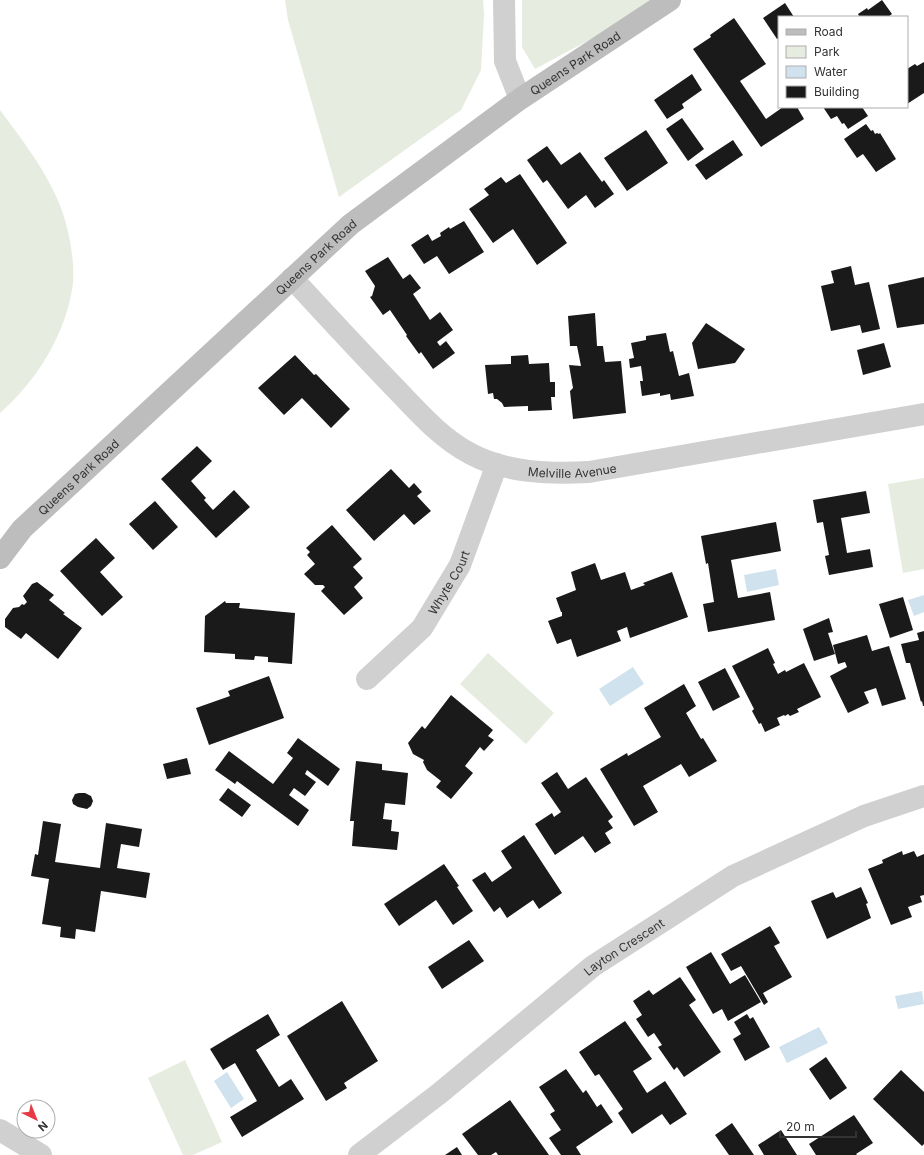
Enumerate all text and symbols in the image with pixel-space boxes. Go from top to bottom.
legend [778,16,908,108]
text: Road [814,24,843,39]
street label: Queens Park Road [527,28,623,98]
text: Park [814,44,840,59]
text: Water [814,64,848,79]
text: Building [814,84,859,99]
street label: Queens Park Road [272,215,359,298]
street label: Queens Park Road [35,436,122,518]
street label: Melville Avenue [527,460,618,480]
street label: Whyte Court [424,548,472,617]
street label: Layton Crescent [580,915,667,978]
north arrow [16,1099,56,1139]
scale bar [780,1113,856,1139]
text: N [35,1118,51,1134]
text: 20 m [786,1119,815,1134]

